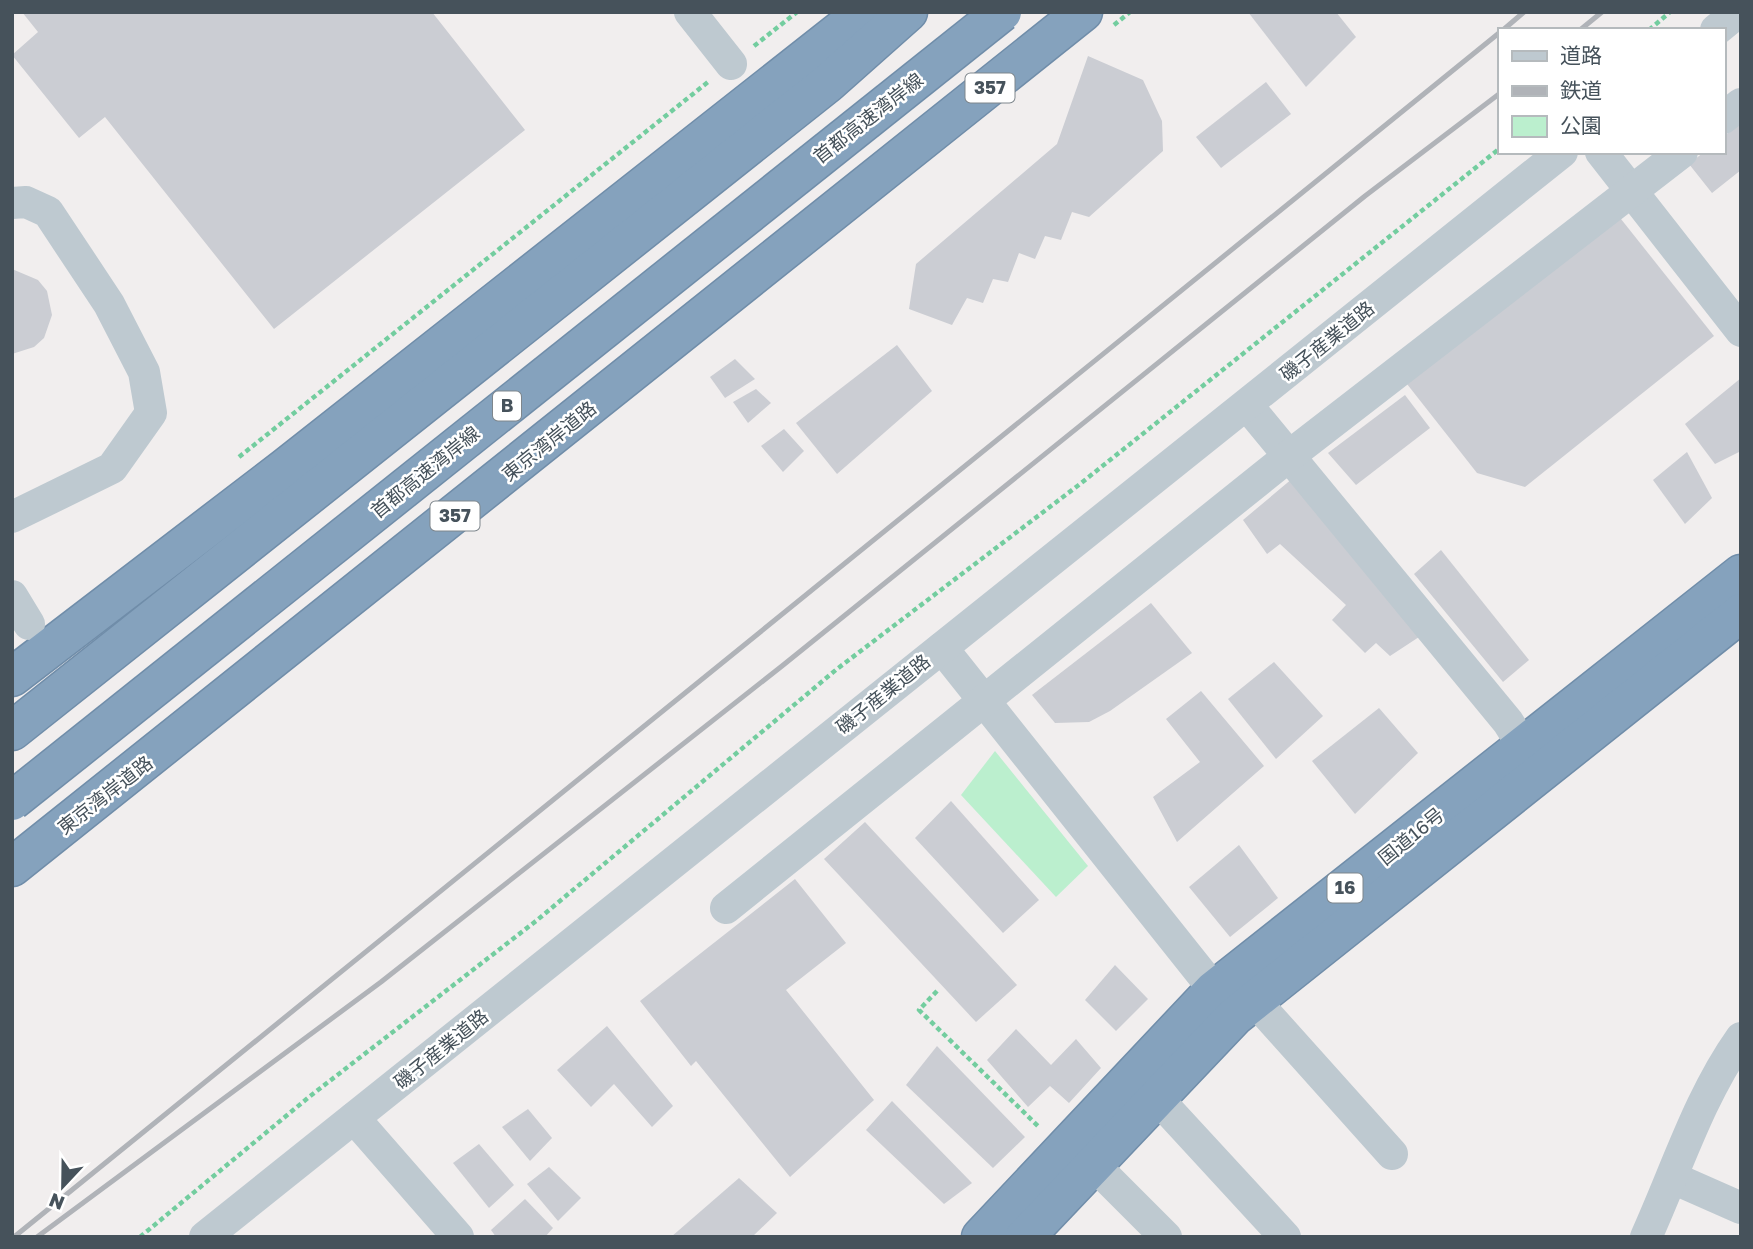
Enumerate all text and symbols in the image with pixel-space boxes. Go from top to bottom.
legend [1498,28,1725,154]
text: 道路 [1560,42,1602,68]
street label: 首都高速湾岸線 [808,68,927,168]
road number: 357 [965,74,1014,102]
text: 鉄道 [1560,77,1602,103]
text: 公園 [1560,112,1602,138]
street label: 磯子産業道路 [1275,296,1378,385]
road number: B [493,392,521,420]
street label: 東京湾岸道路 [497,396,600,485]
street label: 首都高速湾岸線 [366,421,484,522]
road number: 357 [430,502,480,530]
street label: 磯子産業道路 [831,649,934,738]
street label: 東京湾岸道路 [53,750,157,839]
street label: 国道16号 [1373,802,1448,869]
road number: 16 [1328,874,1362,903]
street label: 磯子産業道路 [389,1004,492,1093]
north arrow [28,1151,98,1221]
text: N [45,1189,67,1216]

